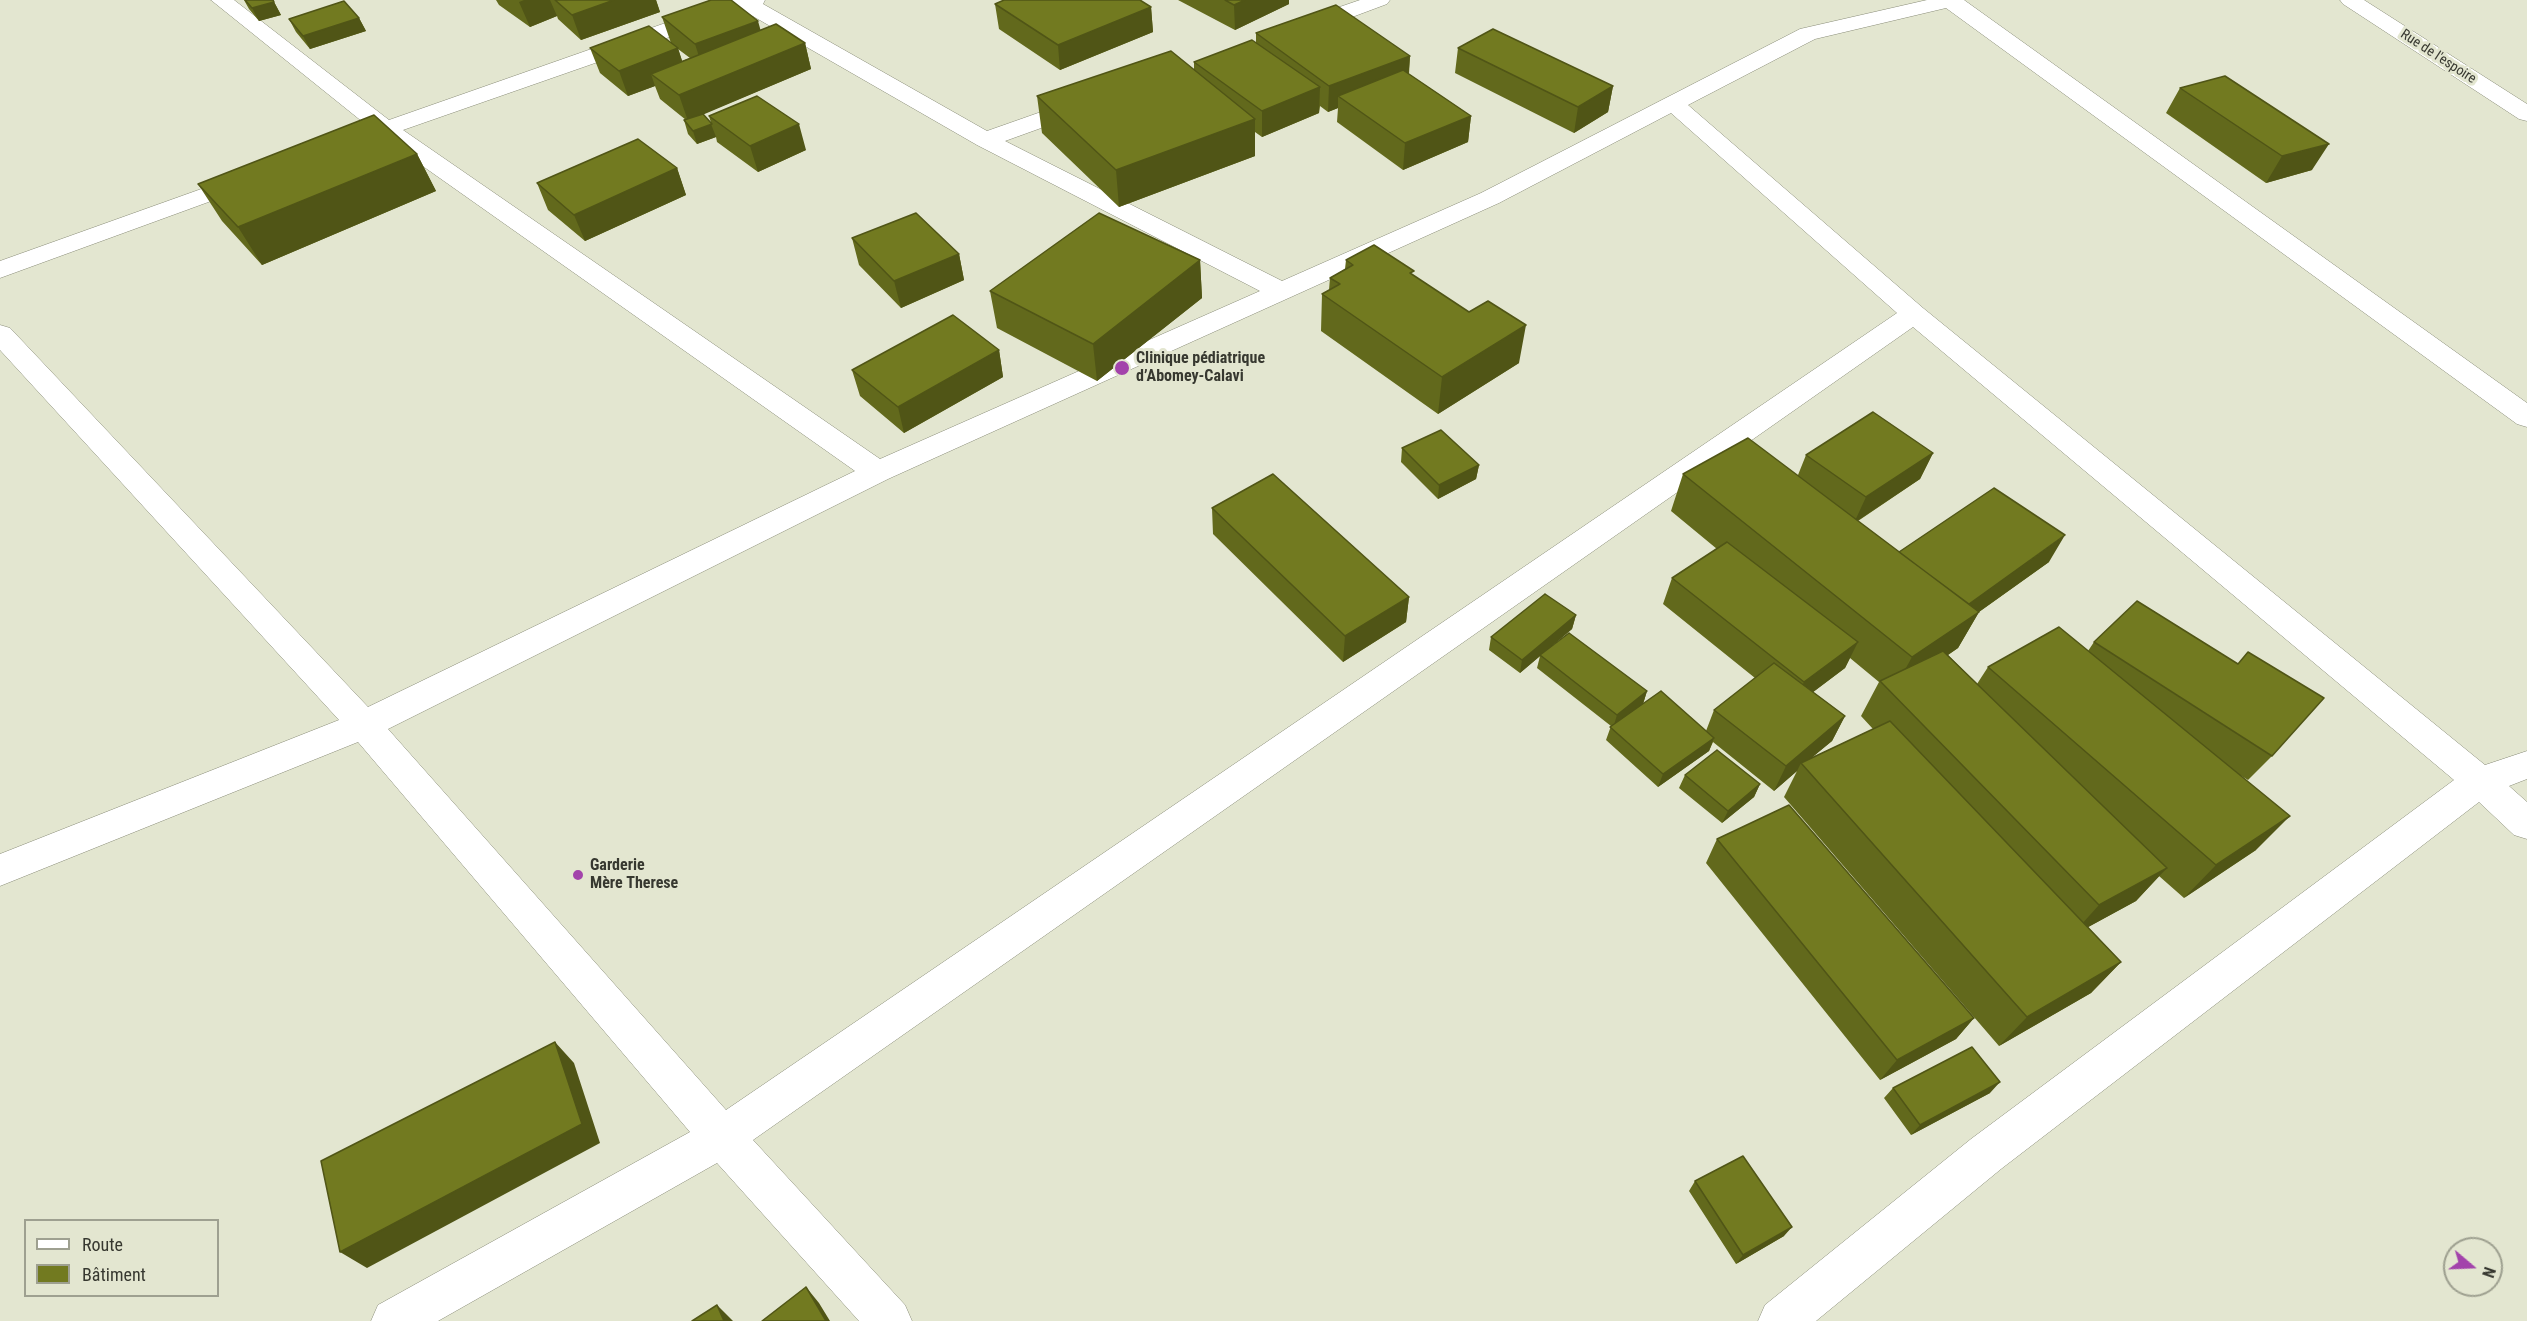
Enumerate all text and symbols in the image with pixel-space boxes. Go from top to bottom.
street label: Rue de l'espoire [2397,26,2479,88]
place label: Clinique pédiatrique d’Abomey-Calavi [1136,349,1265,387]
marker: Clinique pédiatrique d’Abomey-Calavi [1113,359,1131,377]
place label: Garderie Mère Therese [590,856,678,894]
marker: Garderie Mère Therese [571,868,585,882]
legend [24,1219,219,1297]
text: Route [82,1234,123,1255]
north arrow [2443,1237,2503,1297]
text: Bâtiment [82,1264,146,1285]
text: N [2478,1265,2499,1280]

